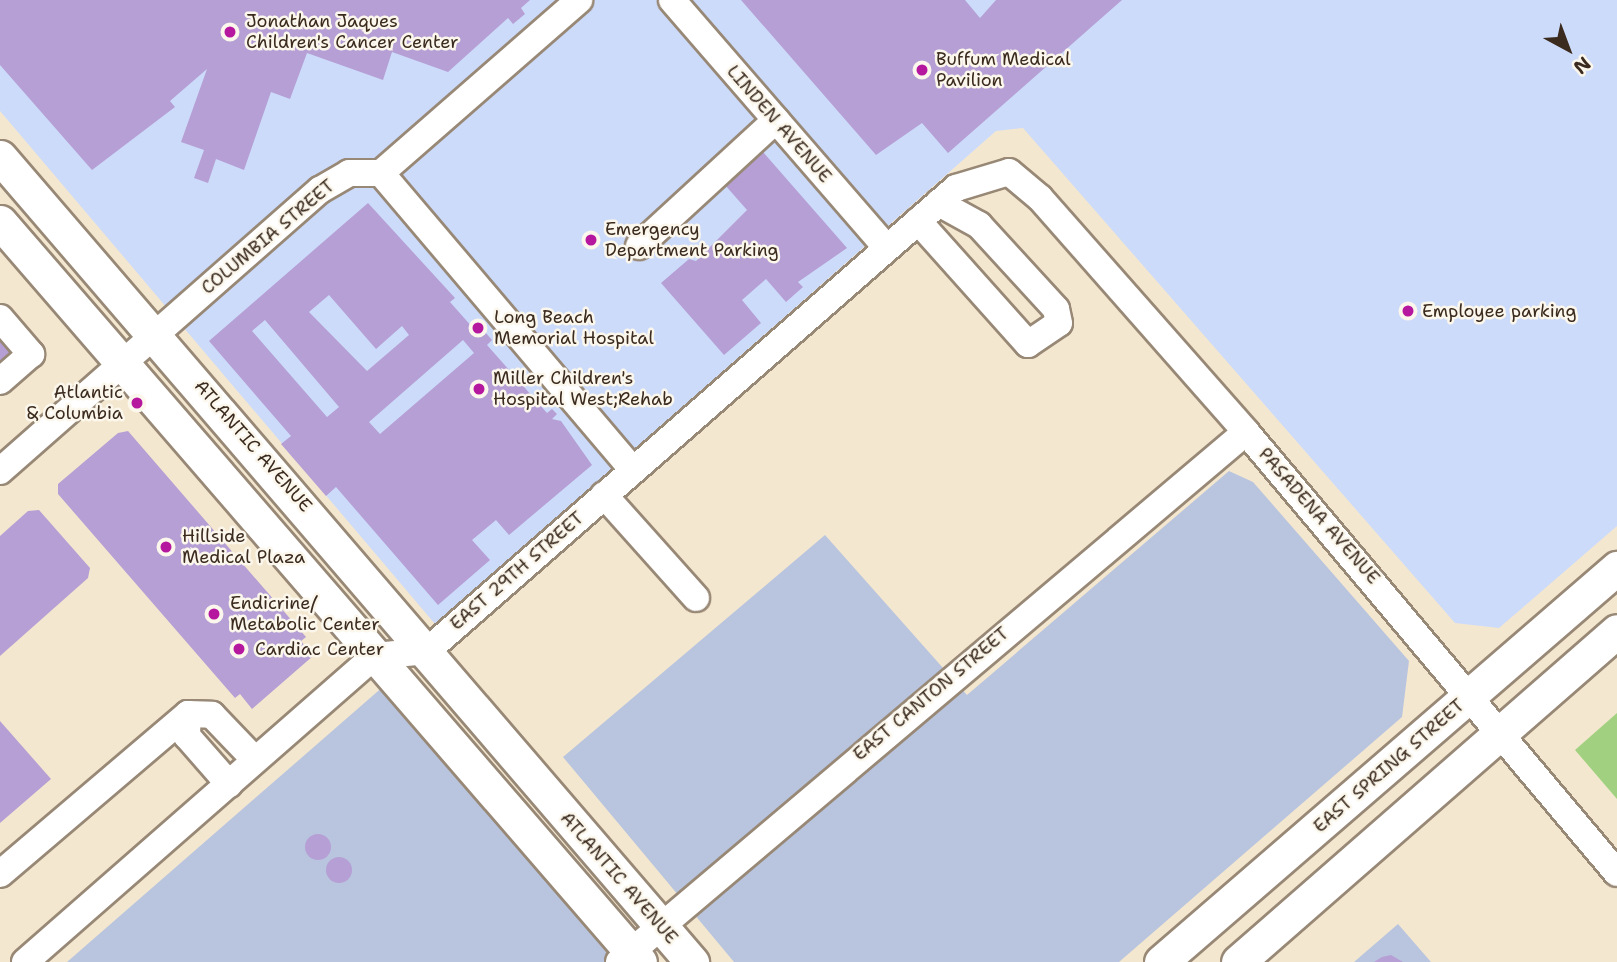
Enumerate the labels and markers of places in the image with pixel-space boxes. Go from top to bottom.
place label: Jonathan Jaques Children's Cancer Center [246,11,459,54]
marker: Jonathan Jaques Children's Cancer Center [220,22,240,42]
place label: Buffum Medical Pavilion [936,49,1071,92]
marker: Buffum Medical Pavilion [914,62,930,78]
place label: Emergency Department Parking [605,219,779,262]
marker: Emergency Department Parking [583,232,599,248]
place label: Employee parking [1422,300,1576,322]
marker: Employee parking [1400,303,1416,319]
place label: Long Beach Memorial Hospital [494,307,654,350]
marker: Long Beach Memorial Hospital [468,318,488,338]
place label: Miller Children's Hospital West;Rehab [493,368,673,410]
marker: Miller Children's Hospital West;Rehab [471,381,487,397]
place label: Atlantic & Columbia [27,382,123,424]
marker: Atlantic & Columbia [129,395,145,411]
place label: Hillside Medical Plaza [182,526,305,568]
marker: Hillside Medical Plaza [156,537,176,557]
place label: Endicrine/ Metabolic Center [230,593,380,636]
marker: Endicrine/ Metabolic Center [204,604,224,624]
place label: Cardiac Center [255,638,384,660]
marker: Cardiac Center [229,639,249,659]

